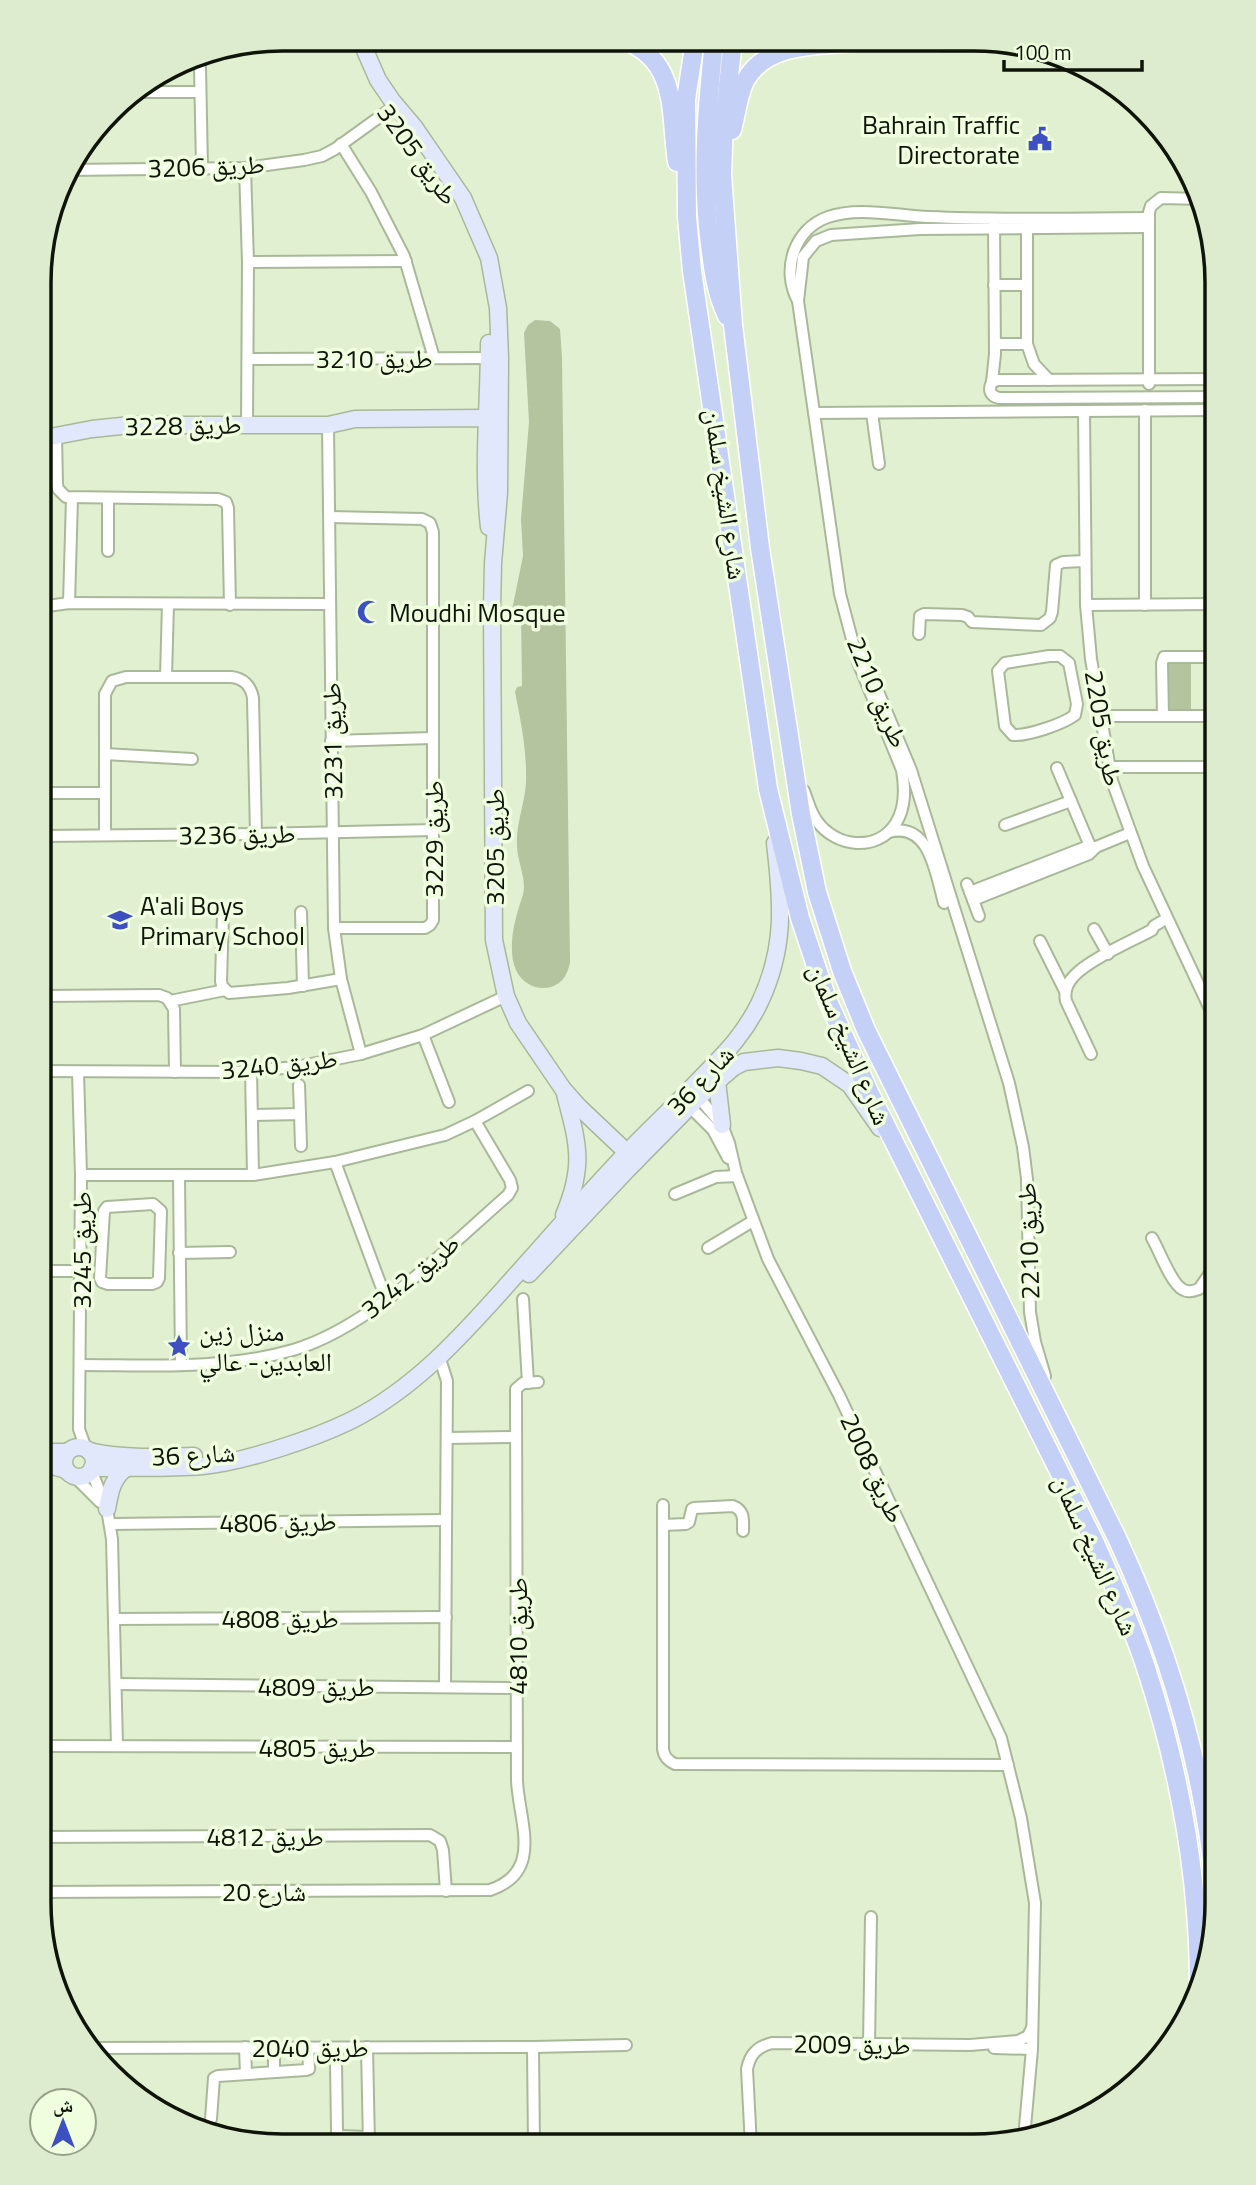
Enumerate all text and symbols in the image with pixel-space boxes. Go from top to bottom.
scale bar [1004,28,1142,72]
text: 100 m [1014,36,1071,68]
street label: طريق 3205 [368,95,468,213]
place label: Bahrain Traffic Directorate [862,105,1020,174]
public building icon: Bahrain Traffic Directorate [1026,125,1054,153]
street label: طريق 3206 [147,144,265,188]
street label: طريق 3210 [315,339,433,378]
street label: طريق 3228 [124,404,242,446]
street label: شارع الشيخ سلمان [695,406,757,582]
place label: Moudhi Mosque [389,593,566,632]
mosque icon: Moudhi Mosque [355,598,383,626]
street label: طريق 2210 [837,630,919,754]
street label: طريق 2205 [1075,667,1133,789]
street label: طريق 3231 [311,682,353,800]
street label: طريق 3229 [414,780,453,898]
street label: طريق 3205 [475,788,514,906]
street label: طريق 3236 [178,813,296,855]
place label: A'ali Boys Primary School [140,886,305,955]
school or university icon: A'ali Boys Primary School [106,906,134,934]
street label: شارع الشيخ سلمان [798,957,902,1131]
street label: شارع 36 [657,1036,743,1124]
street label: طريق 3240 [219,1038,339,1090]
street label: طريق 2210 [1006,1182,1050,1300]
street label: طريق 3245 [62,1191,101,1309]
street label: طريق 3242 [352,1224,468,1328]
place label: منزل زين العابدين- عالي [199,1312,332,1382]
place icon: منزل زين العابدين- عالي [165,1332,193,1360]
street label: طريق 2008 [831,1407,915,1529]
street label: شارع 36 [150,1432,236,1476]
street label: شارع الشيخ سلمان [1043,1468,1149,1642]
street label: طريق 4806 [219,1501,337,1543]
street label: طريق 4810 [498,1577,537,1695]
street label: طريق 4808 [221,1599,339,1638]
street label: طريق 4809 [257,1667,375,1706]
street label: طريق 4805 [258,1728,376,1767]
street label: طريق 4812 [206,1817,324,1856]
street label: شارع 20 [222,1872,306,1911]
street label: طريق 2009 [793,2023,911,2065]
street label: طريق 2040 [251,2028,369,2067]
north arrow [28,2087,98,2157]
text: ش [53,2090,73,2119]

